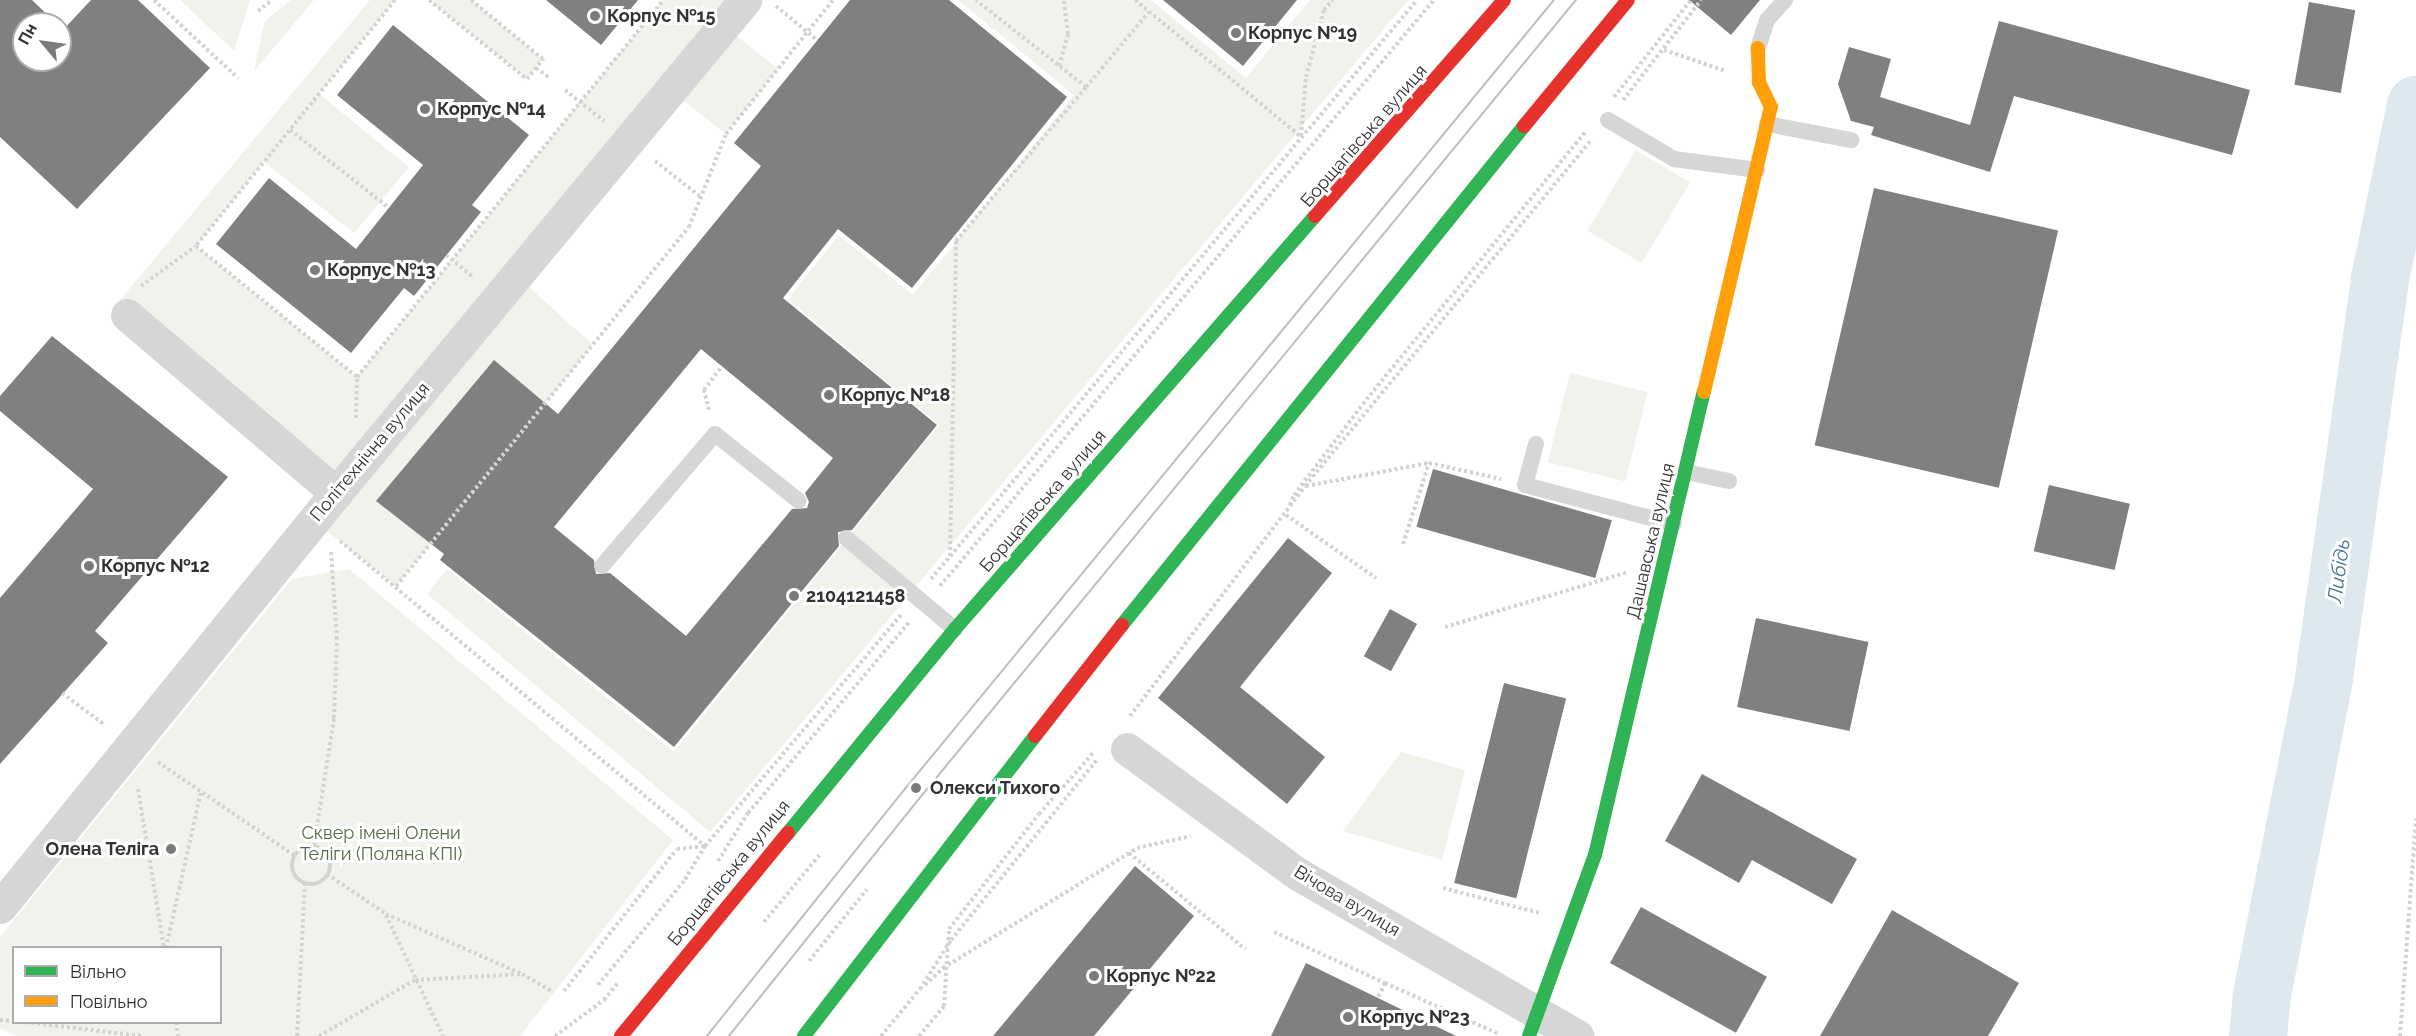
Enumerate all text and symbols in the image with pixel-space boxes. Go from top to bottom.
place label: Корпус №15 [607,5,715,27]
marker: Корпус №15 [588,9,602,23]
north arrow [12,12,72,72]
text: Пн [14,20,41,48]
place label: Корпус №19 [1248,22,1357,44]
marker: Корпус №19 [1229,26,1243,40]
street label: Борщагівська вулиця [1296,60,1432,212]
place label: Корпус №14 [437,98,546,120]
marker: Корпус №14 [418,102,432,116]
place label: Корпус №13 [327,259,435,281]
marker: Корпус №13 [308,263,322,277]
street label: Політехнічна вулиця [306,378,434,526]
place label: Корпус №18 [841,384,950,406]
marker: Корпус №18 [822,388,836,402]
street label: Борщагівська вулиця [975,425,1111,577]
street label: Дашавська вулиця [1623,461,1679,621]
water label: Либідь [2323,537,2355,605]
place label: Корпус №12 [101,555,210,577]
marker: Корпус №12 [82,559,96,573]
place label: 2104121458 [806,585,905,607]
marker: 2104121458 [787,589,801,603]
place label: Олекси Тихого [930,777,1061,799]
marker: Олекси Тихого [907,779,925,797]
street label: Борщагівська вулиця [664,796,794,950]
park label: Сквер імені Олени Теліги (Поляна КПІ) [300,823,462,866]
place label: Олена Теліга [45,838,159,860]
marker: Олена Теліга [164,842,178,856]
street label: Вічова вулиця [1290,861,1404,941]
legend [12,946,222,1024]
text: Вільно [70,961,126,982]
place label: Корпус №22 [1106,965,1216,987]
marker: Корпус №22 [1087,969,1101,983]
text: Повільно [70,991,147,1012]
place label: Корпус №23 [1360,1006,1470,1028]
marker: Корпус №23 [1341,1010,1355,1024]

